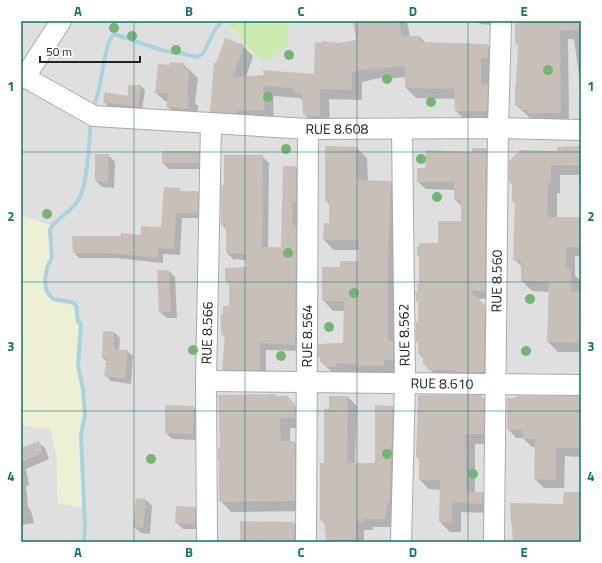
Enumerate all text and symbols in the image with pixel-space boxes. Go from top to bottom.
text: A [74,1,82,21]
text: B [185,1,193,21]
text: C [297,1,305,21]
text: D [409,1,417,21]
text: E [520,1,528,21]
scale bar [40,38,140,64]
text: 50 m [46,42,72,61]
text: 1 [7,76,15,96]
text: 1 [587,76,595,96]
street label: RUE 8.608 [305,118,369,139]
text: 2 [7,206,15,226]
text: 2 [587,206,595,226]
street label: RUE 8.560 [485,249,507,313]
street label: RUE 8.566 [195,301,218,365]
street label: RUE 8.562 [392,303,415,367]
street label: RUE 8.564 [296,304,317,368]
text: 3 [7,336,15,356]
text: 3 [587,336,595,356]
street label: RUE 8.610 [410,372,474,394]
text: 4 [7,466,15,486]
text: 4 [587,466,595,486]
text: A [74,542,82,562]
text: B [185,542,193,562]
text: C [297,542,305,562]
text: D [409,542,417,562]
text: E [520,542,528,562]

